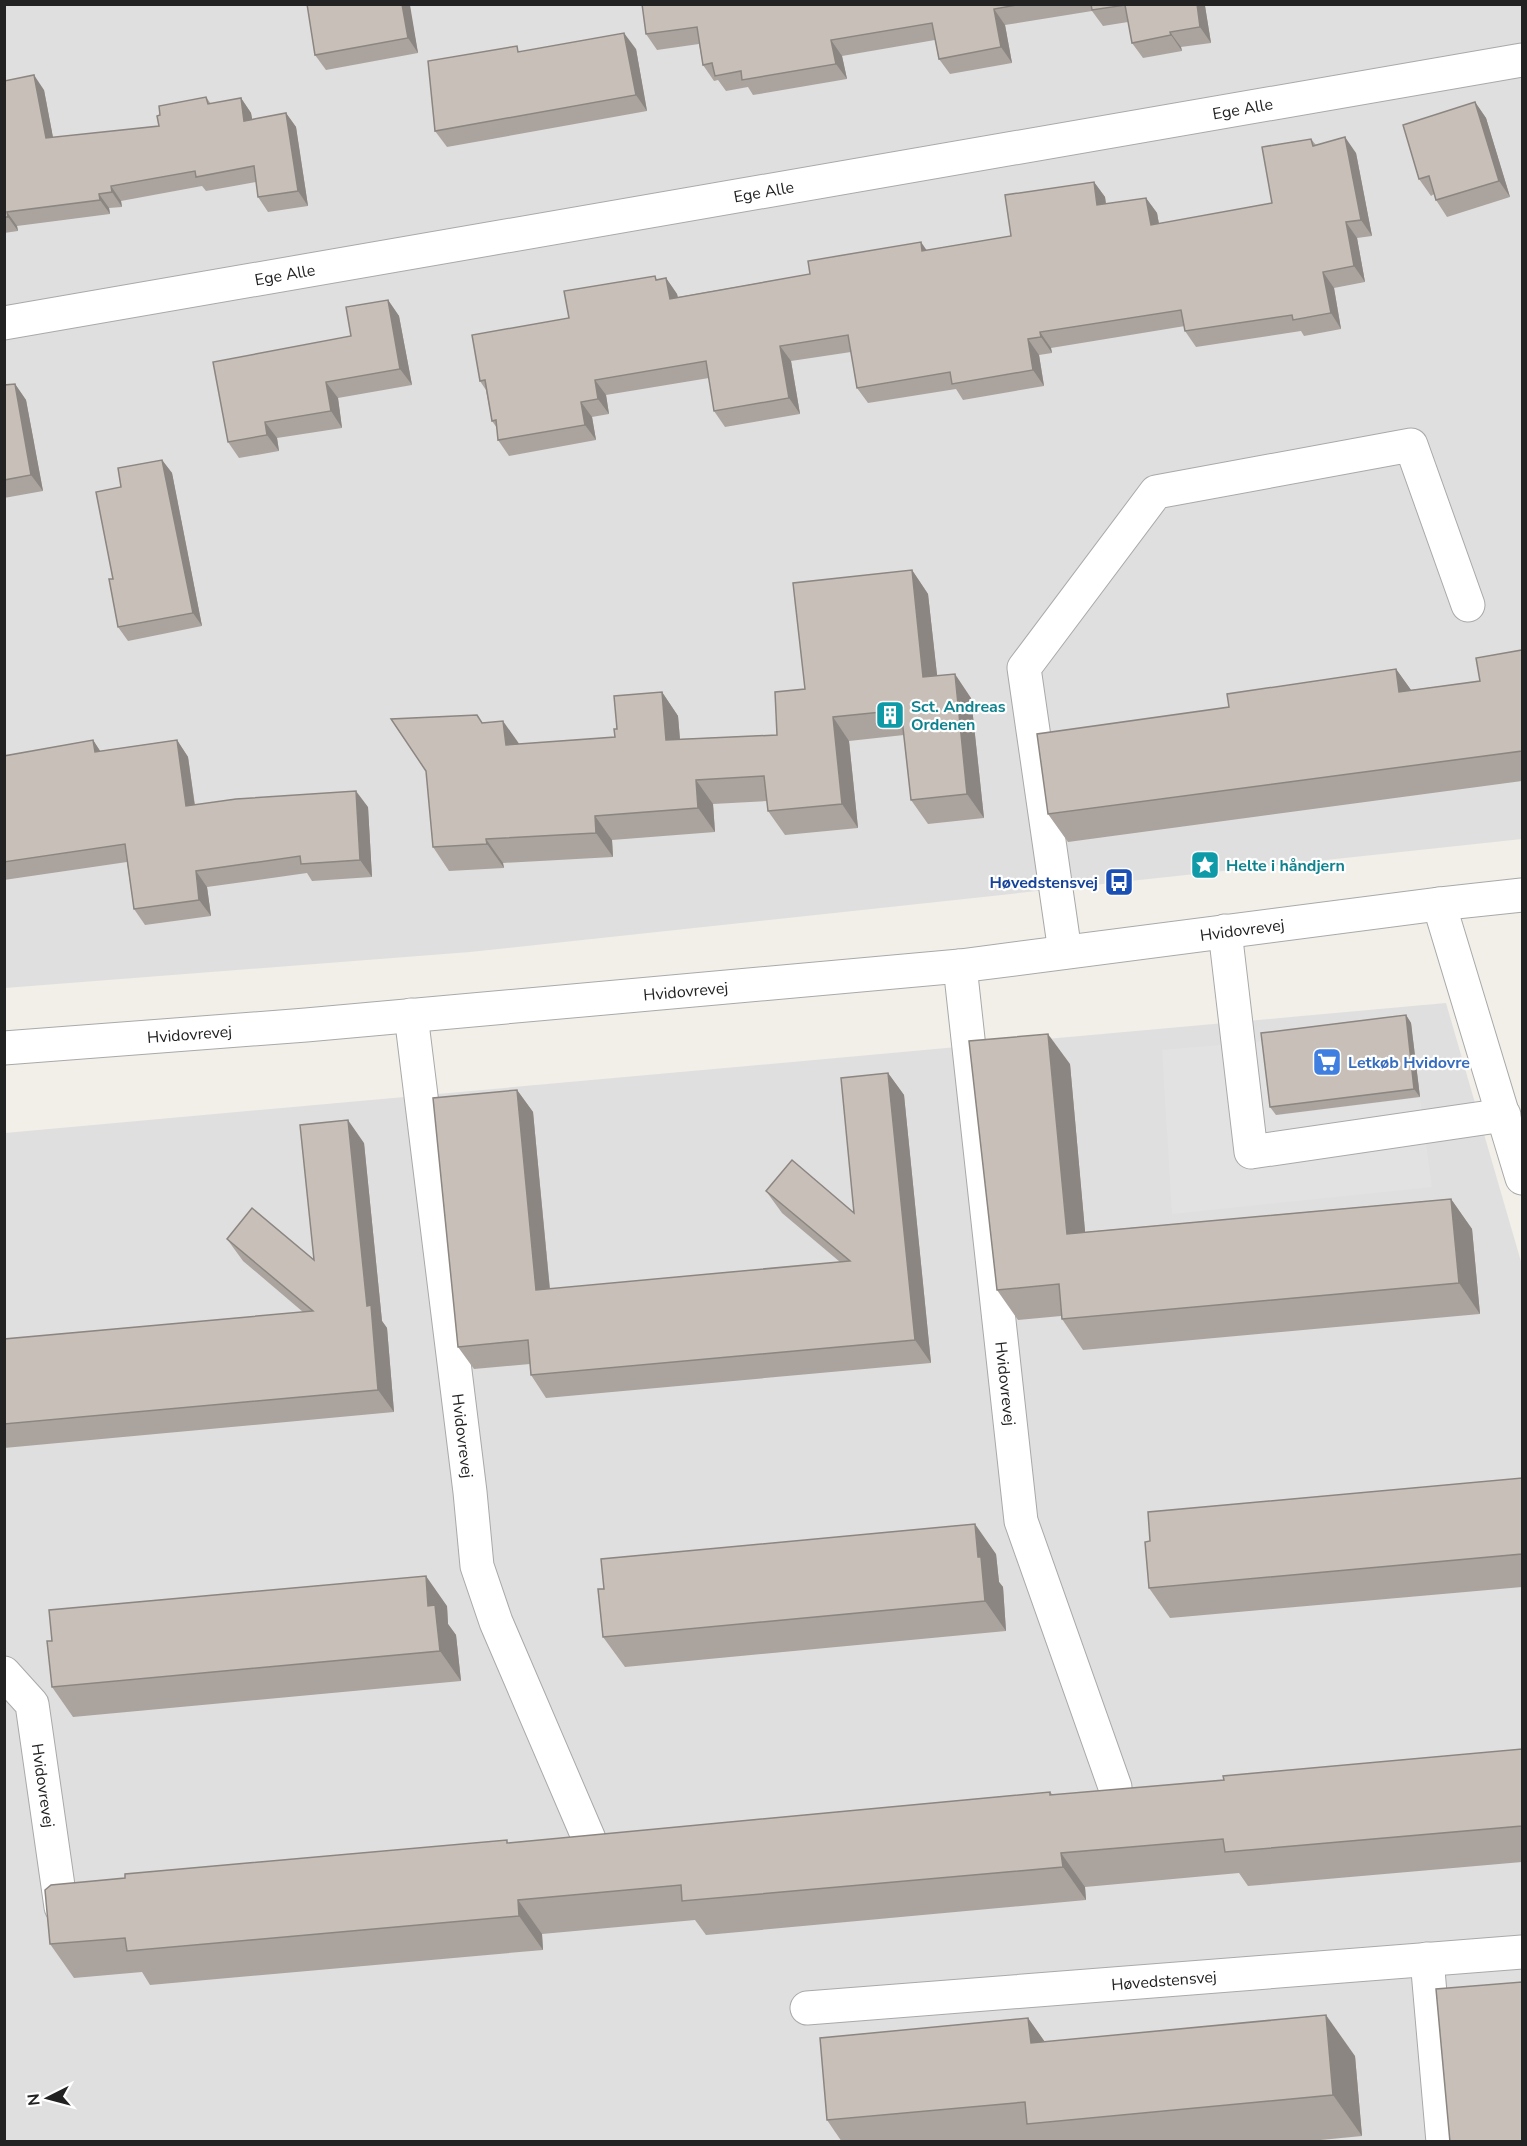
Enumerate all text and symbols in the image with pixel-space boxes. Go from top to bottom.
street label: Ege Alle [1211,93,1275,125]
street label: Ege Alle [732,176,796,208]
street label: Ege Alle [253,259,317,291]
place label: Sct. Andreas Ordenen [911,696,1006,736]
building icon: Sct. Andreas Ordenen [874,699,906,731]
place icon: Helte i håndjern [1189,849,1221,881]
place label: Helte i håndjern [1226,855,1345,877]
bus stop icon: Høvedstensvej [1103,866,1135,898]
place label: Høvedstensvej [989,872,1098,894]
street label: Hvidovrevej [1199,914,1286,947]
street label: Hvidovrevej [642,977,729,1007]
street label: Hvidovrevej [146,1021,233,1049]
supermarket icon: Letkøb Hvidovre [1311,1046,1343,1078]
place label: Letkøb Hvidovre [1348,1052,1470,1074]
street label: Hvidovrevej [989,1340,1020,1427]
street label: Hvidovrevej [446,1392,478,1479]
street label: Hvidovrevej [26,1742,60,1829]
street label: Høvedstensvej [1110,1966,1218,1996]
north arrow [18,2068,78,2128]
text: N [23,2092,46,2107]

